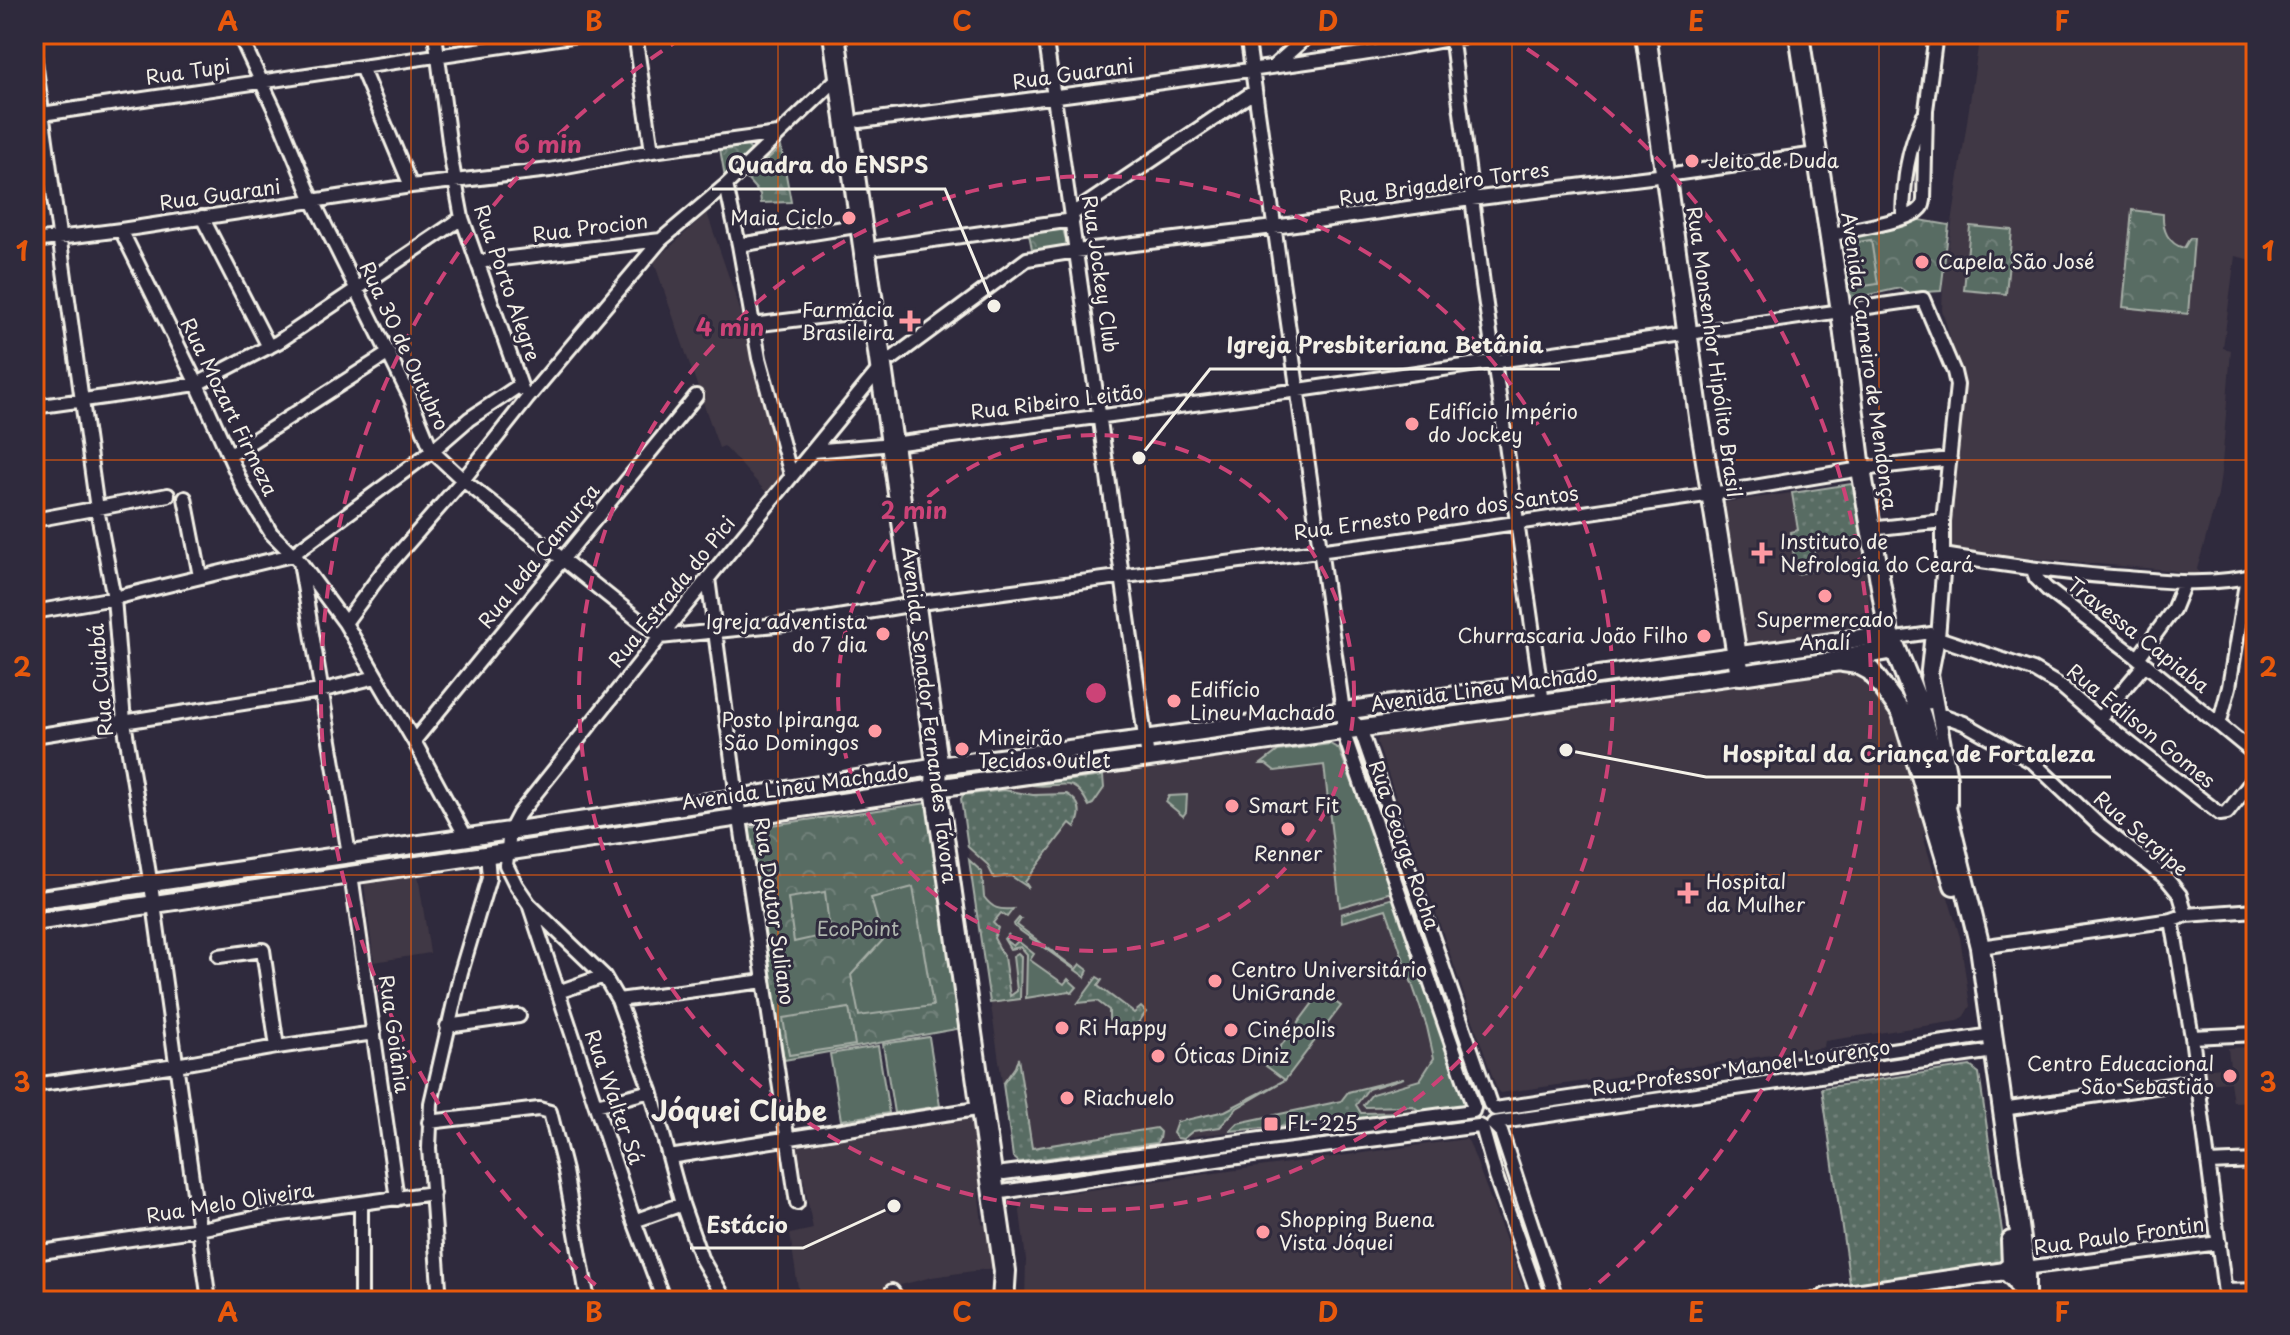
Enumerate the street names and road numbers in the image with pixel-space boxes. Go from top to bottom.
street label: Rua Tupi [144,50,232,92]
street label: Rua Guarani [1010,50,1135,96]
street label: Rua Brigadeiro Torres [1337,153,1551,213]
street label: Rua Guarani [157,171,282,217]
street label: Rua Jockey Club [1075,193,1127,355]
street label: Rua Porto Alegre [467,200,549,365]
street label: Rua Monsenhor Hipólito Brasil [1680,204,1750,500]
street label: Rua Procion [530,205,649,249]
street label: Avenida Carneiro de Mendonça [1834,210,1906,512]
street label: Rua 30 de Outubro [353,256,457,435]
street label: Rua Mozart Firmeza [174,313,286,501]
street label: Rua Ribeiro Leitão [969,376,1145,426]
street label: Rua Ieda Camurça [470,476,606,634]
street label: Rua Ernesto Pedro dos Santos [1292,477,1580,547]
street label: Rua Estrada do Pici [601,509,742,674]
street label: Avenida Senador Fernandes Távora [894,545,966,886]
street label: Travessa Capiaba [2061,569,2216,699]
street label: Rua Cuiabá [80,622,120,738]
street label: Rua Edilson Gomes [2061,656,2222,795]
street label: Avenida Lineu Machado [1368,657,1599,719]
street label: Avenida Lineu Machado [679,755,910,817]
street label: Rua George Rocha [1362,756,1448,934]
street label: Rua Sergipe [2088,784,2196,883]
street label: Rua Doutor Suliano [747,815,803,1007]
street label: Rua Goiânia [372,973,418,1096]
street label: Rua Walter Sá [578,1025,652,1169]
street label: Rua Professor Manoel Lourenço [1590,1031,1892,1103]
street label: Rua Melo Oliveira [144,1174,316,1230]
street label: Rua Paulo Frontin [2032,1208,2206,1262]

